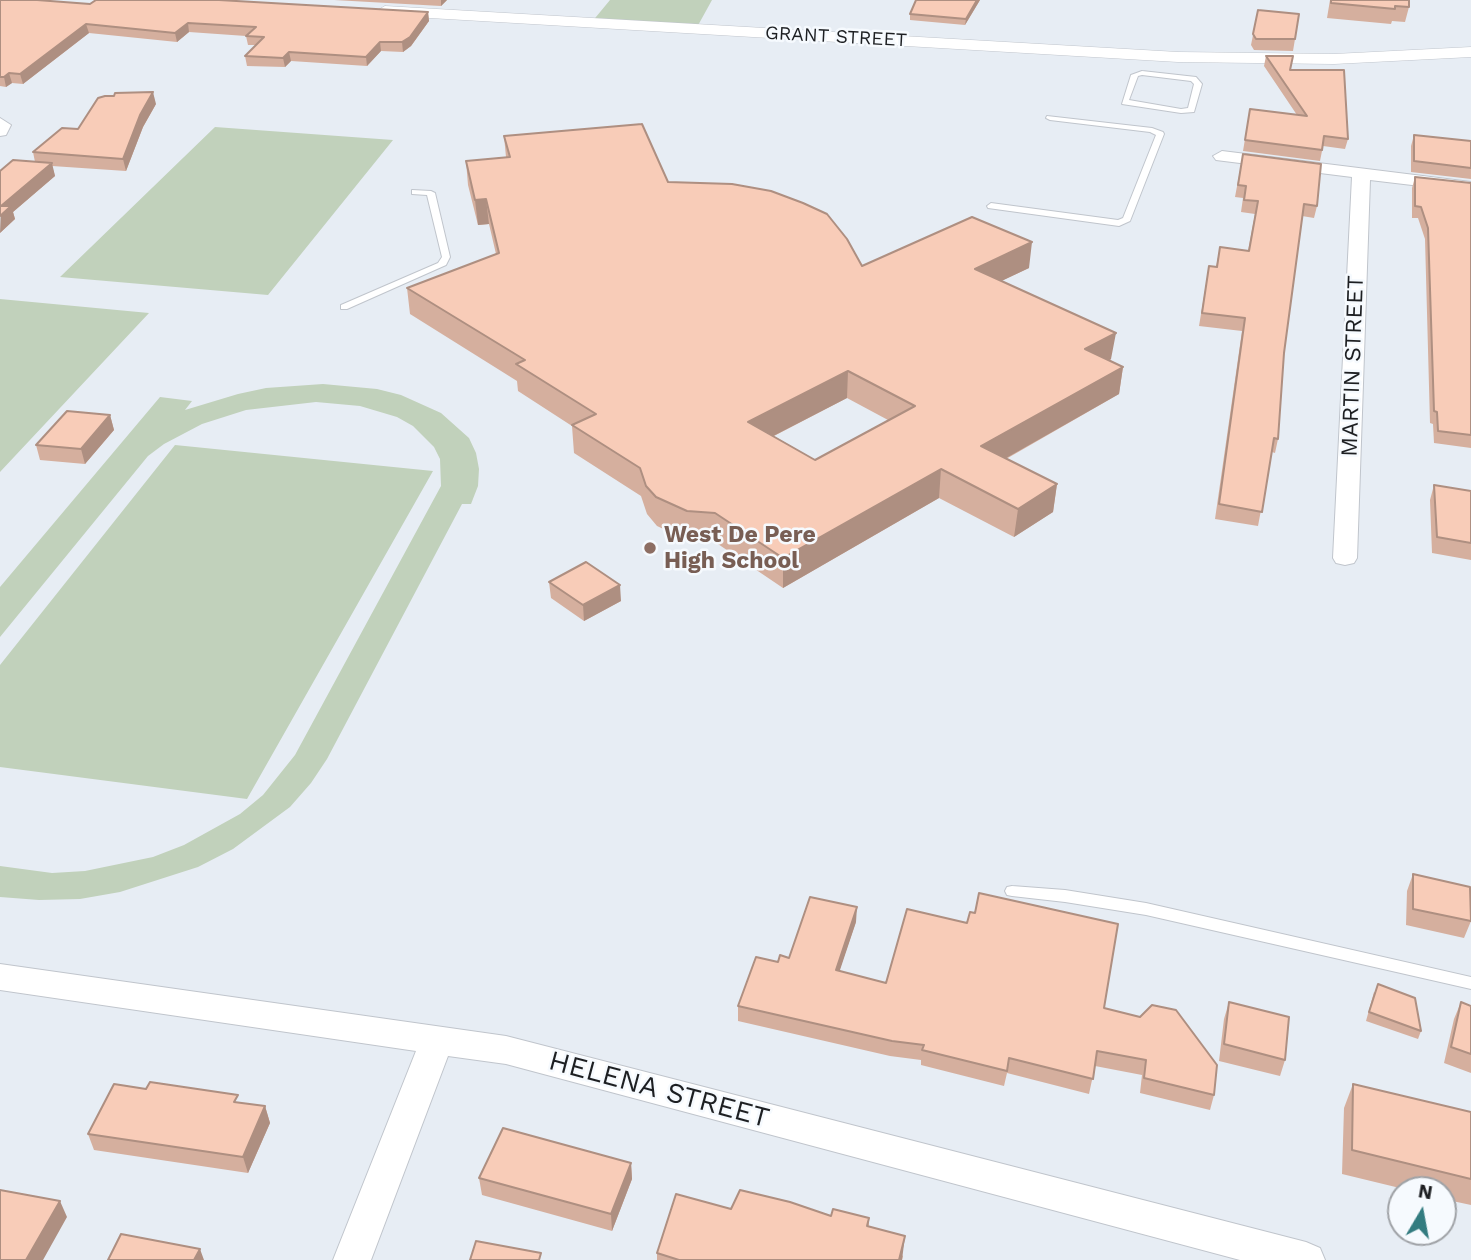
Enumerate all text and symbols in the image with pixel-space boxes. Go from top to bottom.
street label: GRANT STREET [764,22,908,52]
street label: MARTIN STREET [1336,275,1370,457]
place label: West De Pere High School [664,521,816,575]
marker: West De Pere High School [642,540,658,556]
street label: HELENA STREET [545,1044,773,1136]
north arrow [1387,1176,1457,1246]
text: N [1416,1179,1434,1204]

